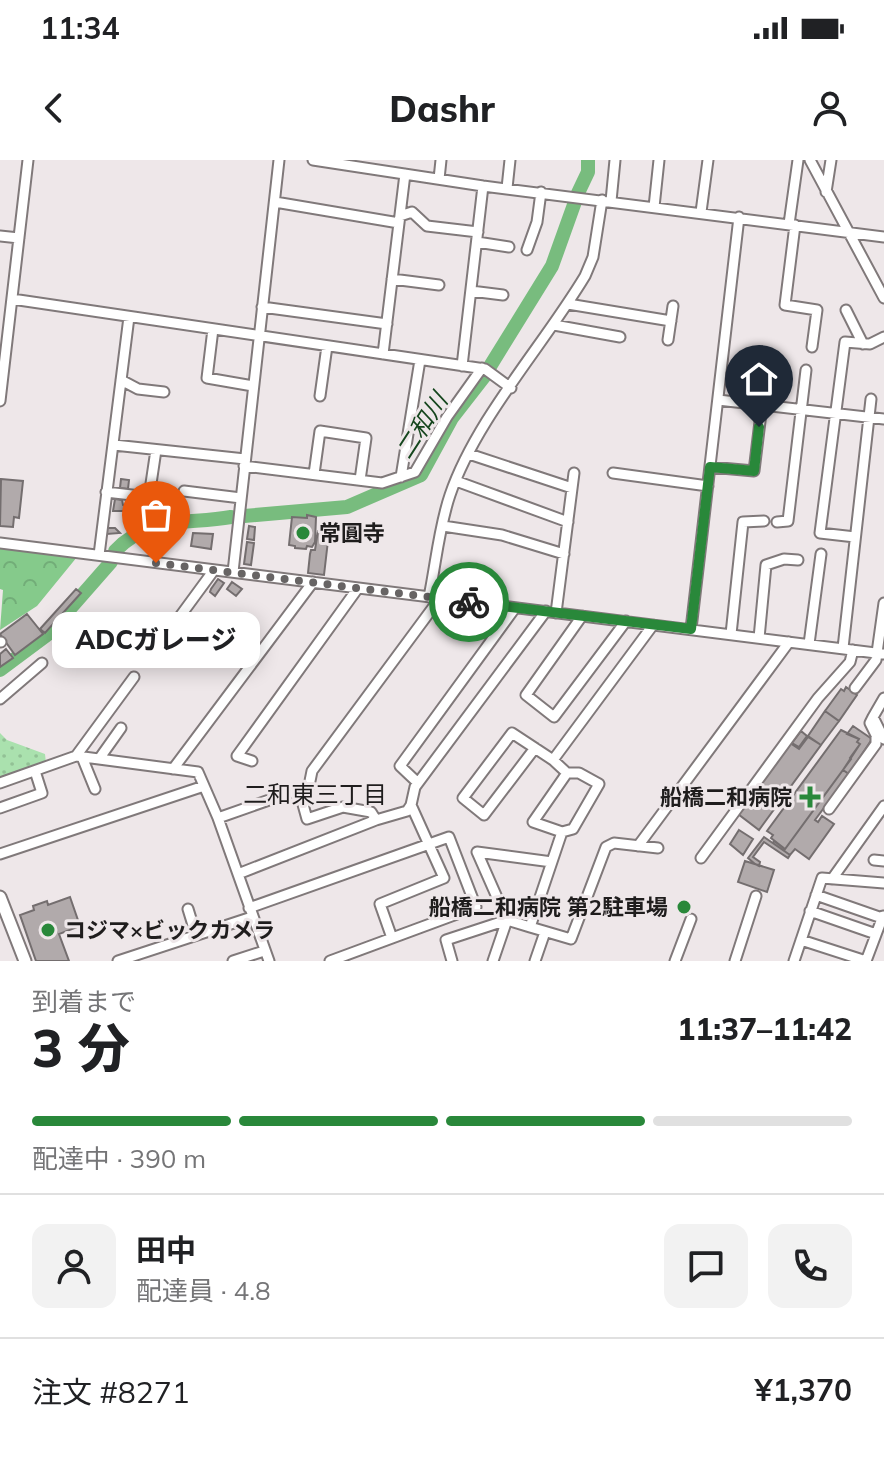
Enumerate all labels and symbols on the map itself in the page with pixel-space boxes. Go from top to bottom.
pin [725,345,793,427]
water label: 二和川 [389,385,455,464]
pin [122,481,190,563]
place label: 常圓寺 [319,519,385,547]
marker: 常圓寺 [294,524,312,542]
courier [429,562,509,642]
callout: ADCガレージ [52,611,260,667]
district label: 二和東三丁目 [243,779,387,809]
place label: 船橋二和病院 [660,783,792,811]
marker: 船橋二和病院 [799,786,821,808]
place label: 船橋二和病院 第2駐車場 [429,893,668,921]
marker: 船橋二和病院 第2駐車場 [675,898,693,916]
place label: コジマ×ビックカメラ [64,916,275,944]
marker: コジマ×ビックカメラ [39,921,57,939]

